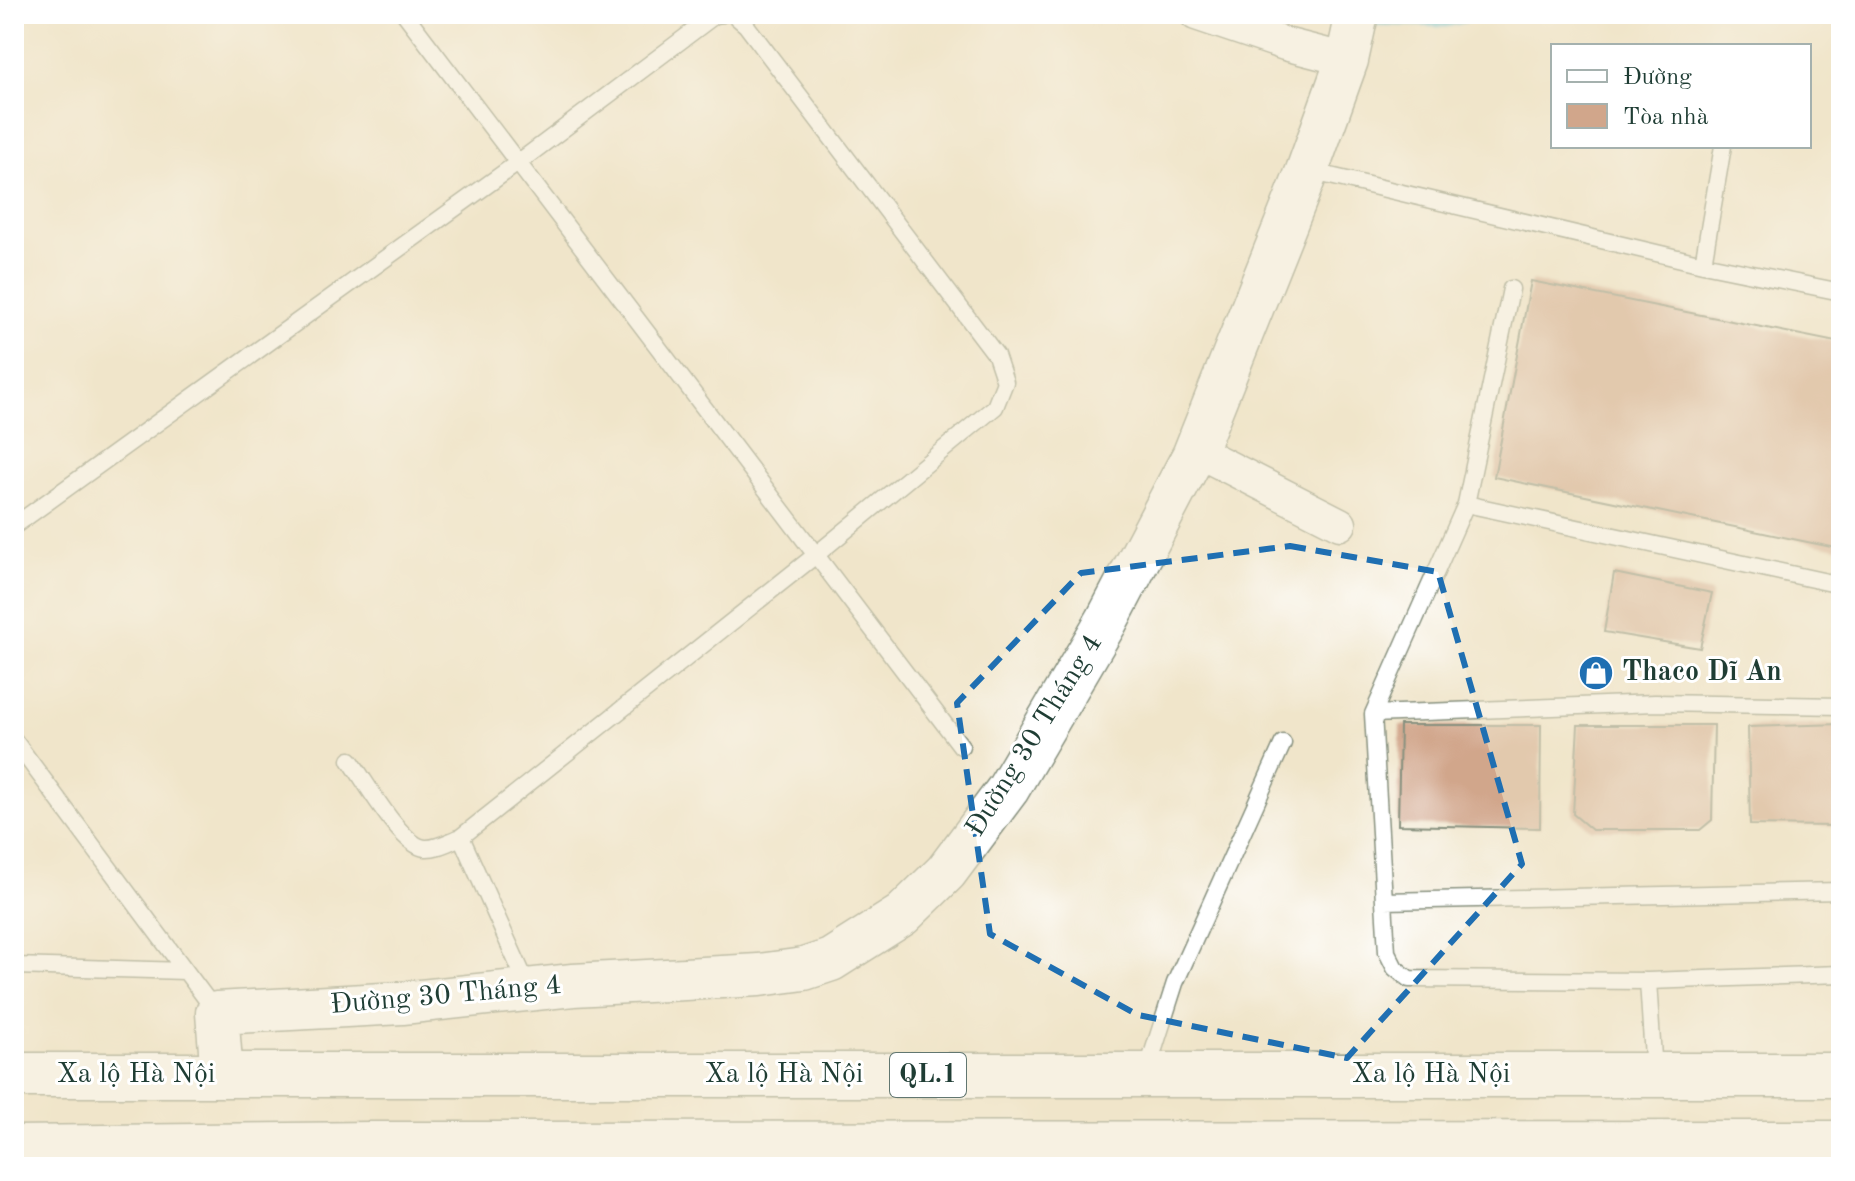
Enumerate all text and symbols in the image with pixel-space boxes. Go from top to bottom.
legend [1551,44,1811,148]
text: Đường [1623,66,1692,90]
text: Tòa nhà [1623,106,1709,130]
street label: Đường 30 Tháng 4 [962,630,1108,842]
shop icon: Thaco Dĩ An [1577,654,1615,692]
place label: Thaco Dĩ An [1622,659,1782,687]
street label: Đường 30 Tháng 4 [329,972,563,1020]
road number: QL.1 [890,1053,966,1097]
street label: Xa lộ Hà Nội [57,1061,215,1089]
street label: Xa lộ Hà Nội [705,1061,863,1089]
street label: Xa lộ Hà Nội [1352,1061,1510,1089]

